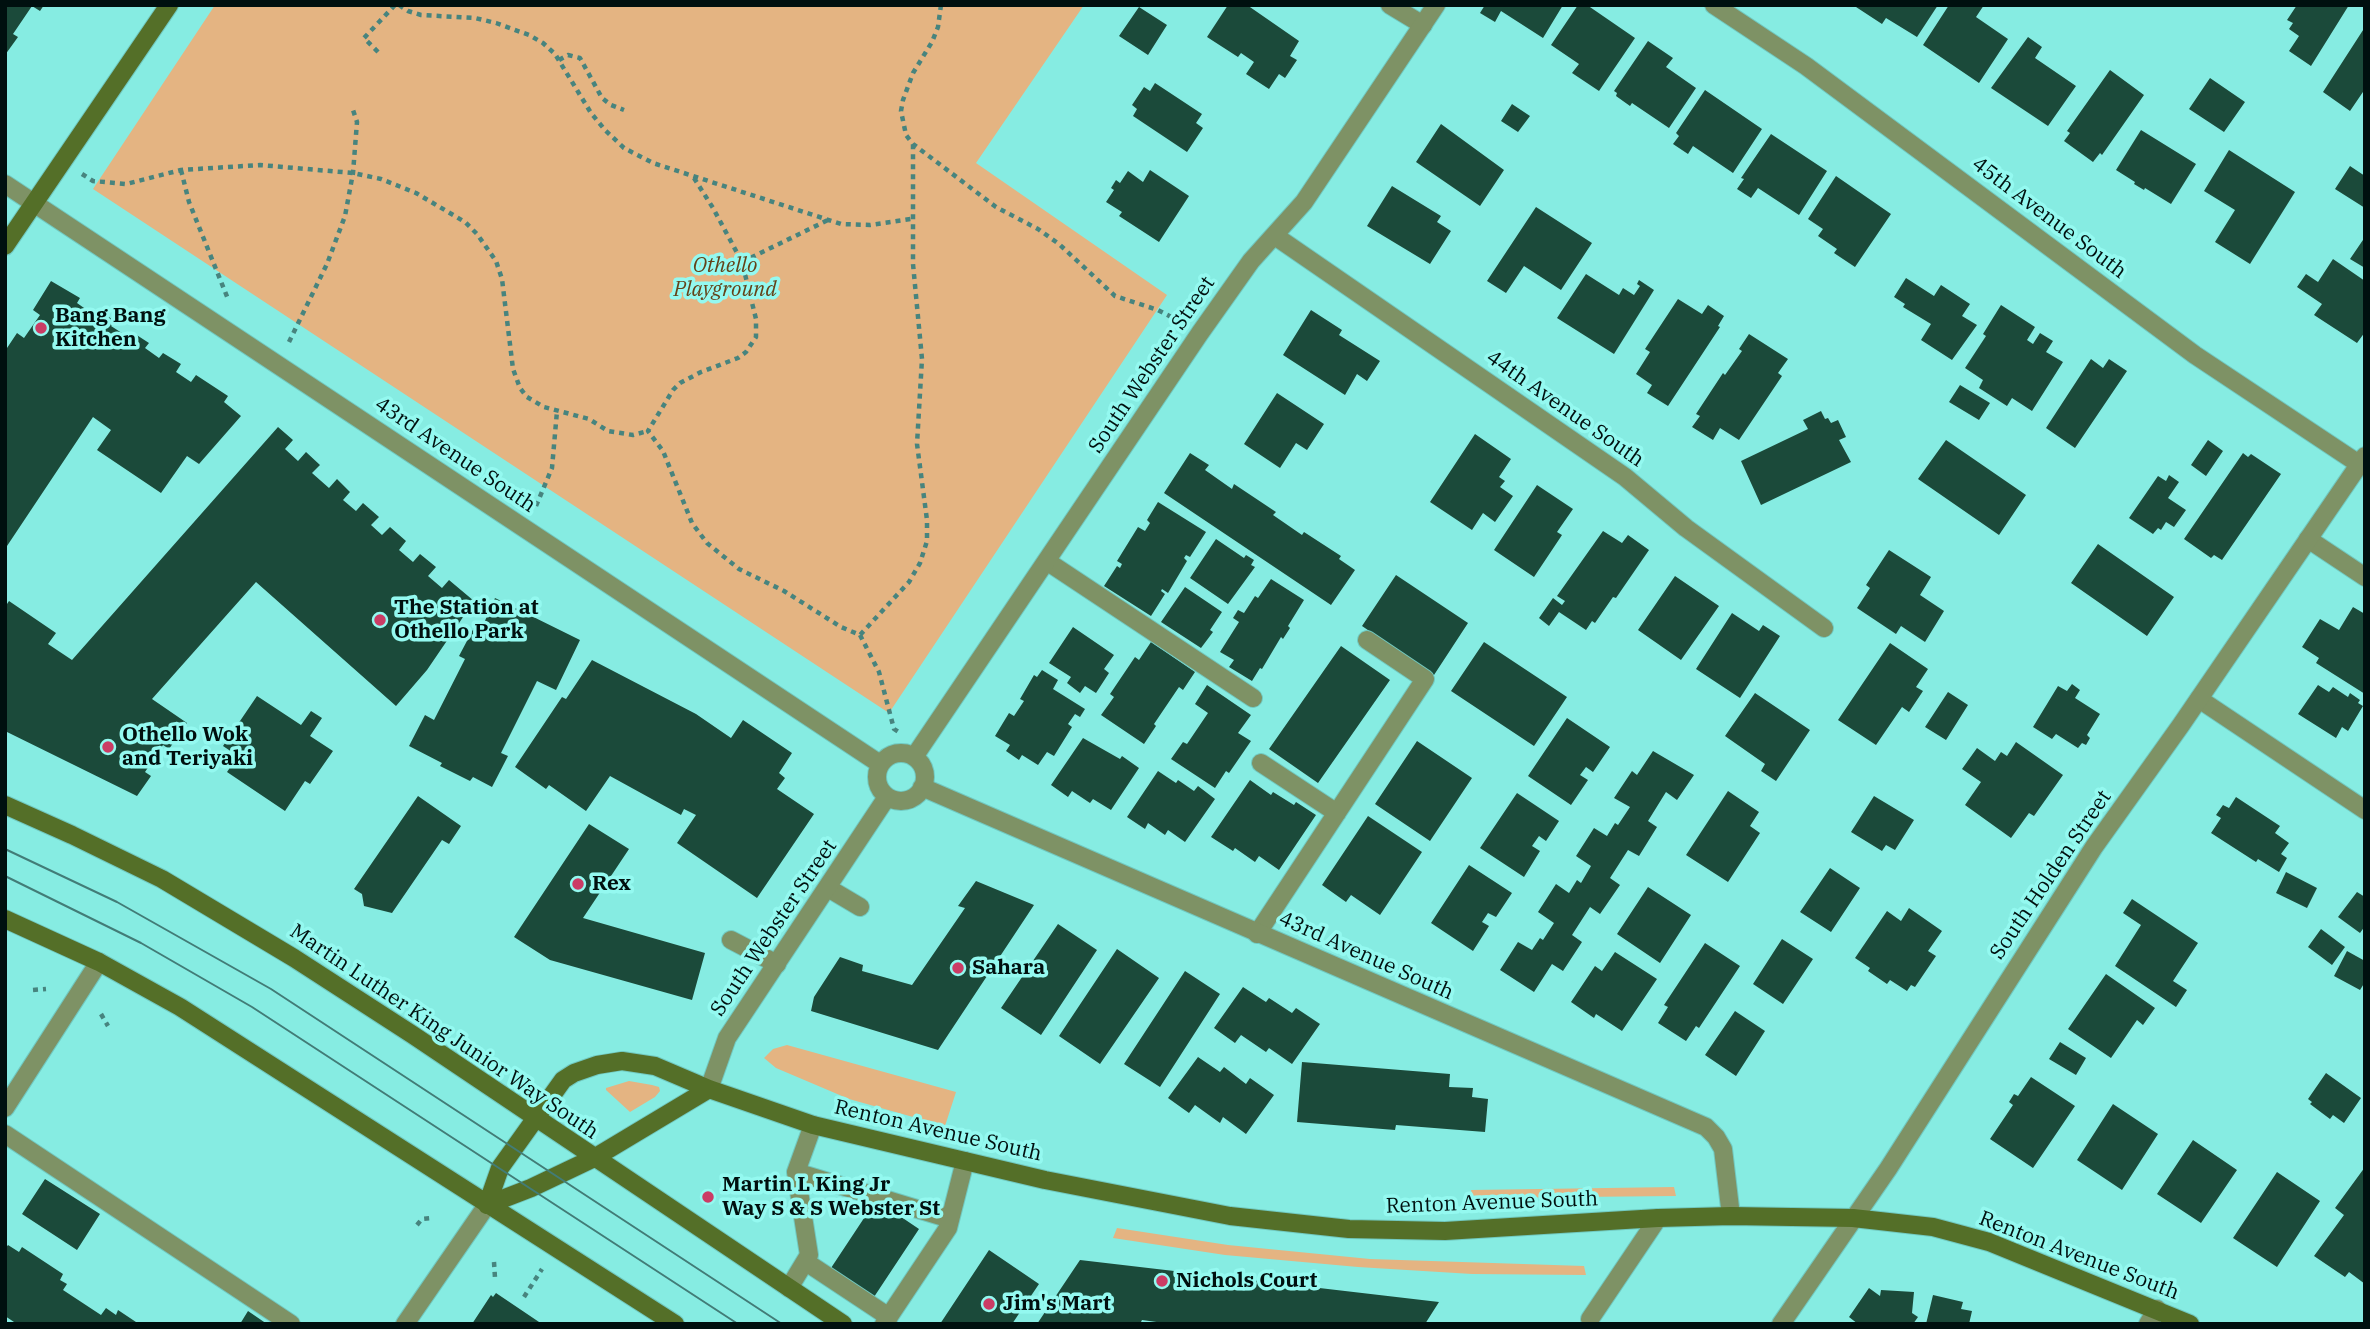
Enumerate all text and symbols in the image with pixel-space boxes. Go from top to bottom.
street label: 45th Avenue South [1967,152,2131,284]
park label: Othello Playground [673,253,777,303]
street label: South Webster Street [1083,272,1221,458]
place label: Bang Bang Kitchen [55,303,166,353]
marker: Bang Bang Kitchen [33,320,49,336]
street label: 44th Avenue South [1481,345,1649,473]
street label: 43rd Avenue South [370,392,540,518]
place label: The Station at Othello Park [394,595,538,645]
marker: The Station at Othello Park [372,612,388,628]
place label: Othello Wok and Teriyaki [122,722,253,772]
marker: Othello Wok and Teriyaki [100,739,116,755]
street label: South Holden Street [1985,786,2117,964]
street label: South Webster Street [705,835,843,1021]
place label: Rex [592,871,631,897]
marker: Rex [570,876,586,892]
street label: 43rd Avenue South [1275,906,1457,1006]
street label: Martin Luther King Junior Way South [285,919,603,1145]
place label: Sahara [972,955,1045,981]
marker: Sahara [950,960,966,976]
street label: Renton Avenue South [832,1095,1044,1167]
place label: Martin L King Jr Way S & S Webster St [722,1172,940,1222]
street label: Renton Avenue South [1385,1187,1599,1219]
marker: Martin L King Jr Way S & S Webster St [700,1189,716,1205]
street label: Renton Avenue South [1975,1206,2183,1306]
place label: Nichols Court [1176,1268,1317,1294]
marker: Nichols Court [1154,1273,1170,1289]
place label: Jim's Mart [1003,1291,1111,1317]
marker: Jim's Mart [981,1296,997,1312]

